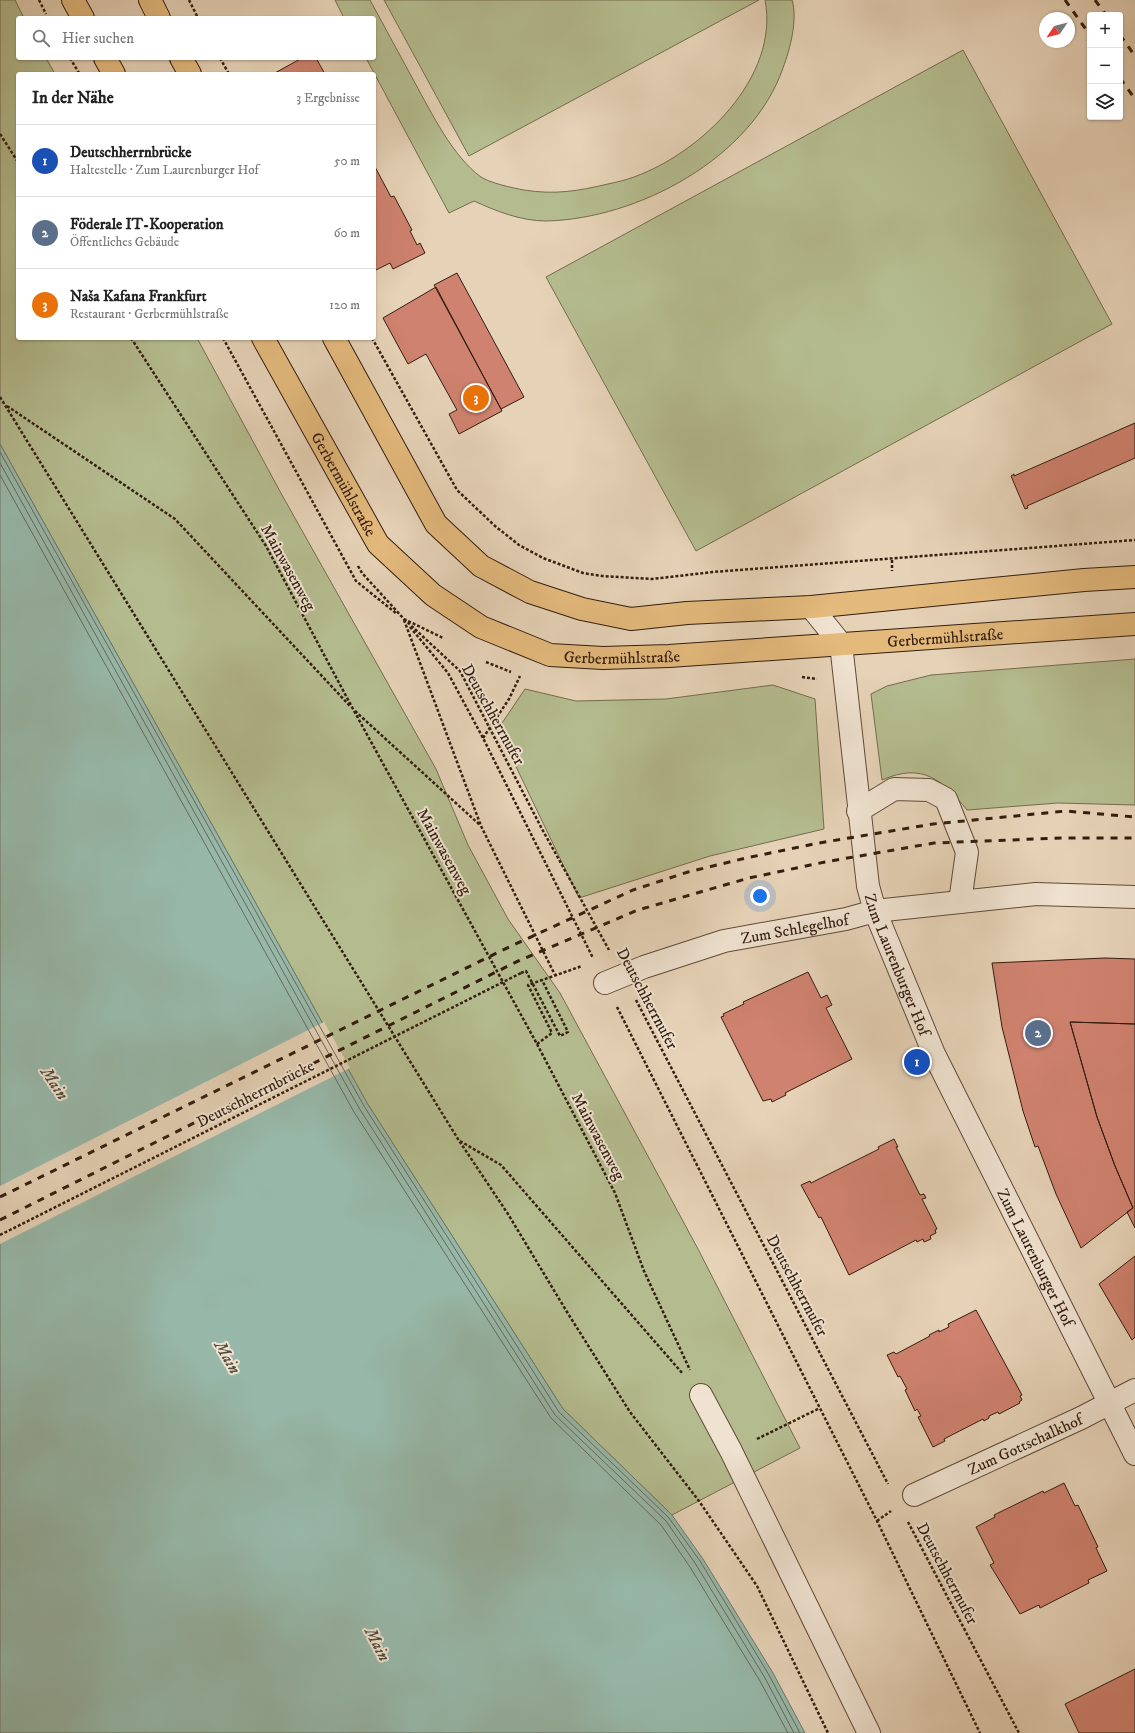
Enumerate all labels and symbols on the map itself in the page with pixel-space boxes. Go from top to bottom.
north arrow [1039,12,1075,48]
pin: 3 [463,383,489,413]
street label: Gerbermühlstraße [306,429,381,540]
street label: Mainwasenweg [256,521,320,614]
street label: Gerbermühlstraße [887,624,1004,652]
street label: Gerbermühlstraße [563,646,681,669]
street label: Deutschherrnufer [457,660,529,769]
street label: Mainwasenweg [412,805,476,898]
your location [750,886,770,906]
street label: Zum Laurenburger Hof [860,891,935,1041]
street label: Zum Schlegelhof [739,909,853,949]
street label: Deutschherrnufer [612,944,682,1053]
pin: 2 [1025,1018,1051,1048]
pin: 1 [904,1047,930,1077]
street label: Deutschherrnbrücke [193,1055,318,1132]
water label: Main [35,1062,73,1105]
street label: Mainwasenweg [567,1090,630,1184]
street label: Zum Laurenburger Hof [992,1185,1079,1332]
street label: Deutschherrnufer [762,1231,832,1340]
water label: Main [208,1336,246,1379]
street label: Zum Gottschalkhof [965,1409,1088,1480]
street label: Deutschherrnufer [912,1519,982,1628]
water label: Main [359,1623,395,1666]

